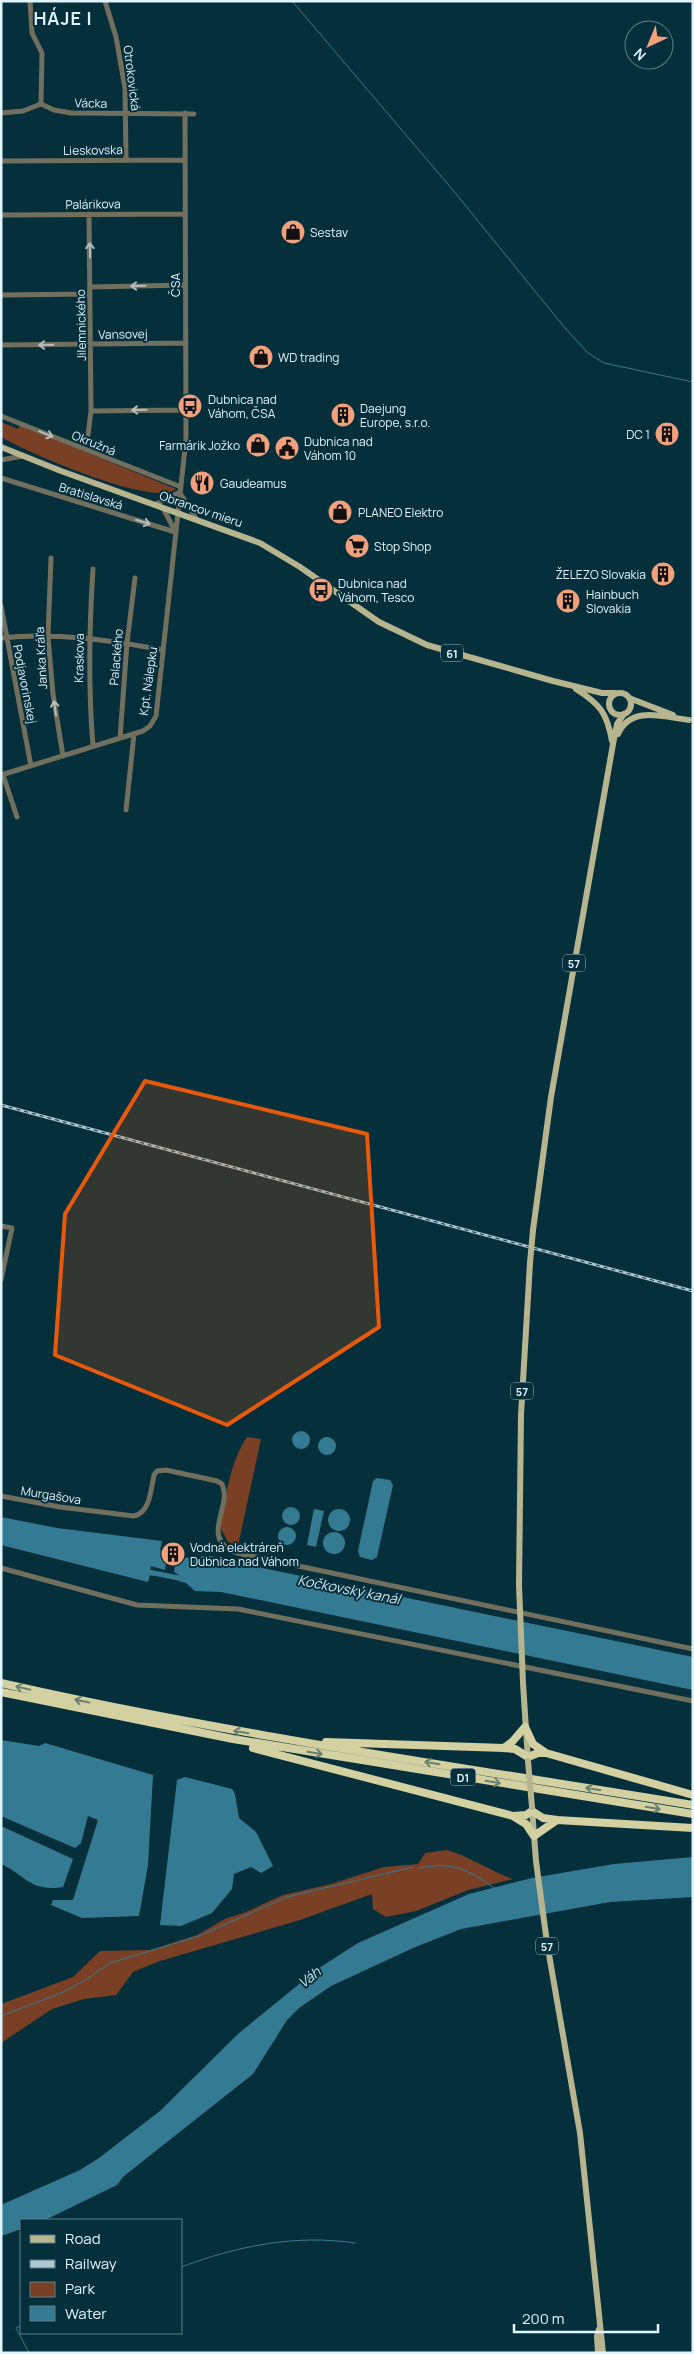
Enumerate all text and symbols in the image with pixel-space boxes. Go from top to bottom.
district label: HÁJE I [33,6,93,30]
north arrow [624,20,674,70]
street label: Otrokovická [120,44,144,112]
text: N [629,44,650,65]
street label: Vácka [75,94,107,112]
street label: Lieskovska [63,141,123,159]
street label: Palárikova [65,195,121,213]
shop icon: Sestav [280,219,306,245]
place label: Sestav [310,224,348,241]
one-way arrow [85,243,95,259]
street label: ČSA [167,273,184,297]
one-way arrow [130,281,146,290]
street label: Jilemnického [72,289,90,361]
street label: Vansovej [98,325,148,343]
one-way arrow [38,340,54,349]
shop icon: WD trading [248,344,274,370]
place label: WD trading [278,349,339,366]
place label: Dubnica nad Váhom, ČSA [208,391,277,422]
bus stop icon: Dubnica nad Váhom, ČSA [177,393,203,419]
place label: Daejung Europe, s.r.o. [360,400,430,431]
building icon: Daejung Europe, s.r.o. [330,402,356,428]
one-way arrow [131,405,148,415]
building icon: DC 1 [654,421,680,447]
street label: Okružná [69,426,119,460]
place label: DC 1 [626,426,650,443]
one-way arrow [38,430,54,439]
shop icon: Farmárik Jožko [245,432,271,458]
place label: Dubnica nad Váhom 10 [304,433,373,464]
public building icon: Dubnica nad Váhom 10 [274,435,300,461]
place label: Farmárik Jožko [159,437,240,454]
restaurant icon: Gaudeamus [189,470,215,496]
place label: Gaudeamus [220,475,287,492]
street label: Bratislavská [57,478,125,514]
street label: Obrancov mieru [157,487,245,531]
shop icon: PLANEO Elektro [327,499,353,525]
place label: PLANEO Elektro [358,504,443,521]
one-way arrow [134,518,150,528]
supermarket icon: Stop Shop [344,533,370,559]
place label: Stop Shop [374,538,431,555]
building icon: ŽELEZO Slovakia [650,561,676,587]
place label: ŽELEZO Slovakia [555,566,646,583]
place label: Dubnica nad Váhom, Tesco [338,575,414,606]
bus stop icon: Dubnica nad Váhom, Tesco [308,577,334,603]
place label: Hainbuch Slovakia [586,586,639,617]
building icon: Hainbuch Slovakia [555,588,581,614]
street label: Janka Kráľa [31,626,51,690]
street label: Palackého [105,628,127,686]
street label: Kraskova [70,633,88,683]
street label: Podjavorinskej [9,643,41,725]
road number: 61 [441,644,463,661]
street label: Kpt. Nálepku [135,646,161,716]
one-way arrow [50,700,60,716]
road number: 57 [563,954,585,971]
road number: 57 [511,1382,533,1400]
street label: Murgašova [20,1482,82,1508]
place label: Vodná elektráreň Dubnica nad Váhom [190,1539,299,1570]
building icon: Vodná elektráreň Dubnica nad Váhom [160,1541,186,1567]
water label: Kočkovský kanál [296,1570,404,1609]
one-way arrow [16,1683,32,1692]
one-way arrow [74,1696,90,1705]
one-way arrow [234,1726,250,1736]
one-way arrow [307,1749,323,1759]
one-way arrow [425,1758,441,1768]
road number: D1 [450,1768,476,1785]
one-way arrow [484,1777,500,1787]
one-way arrow [585,1783,601,1793]
one-way arrow [645,1803,661,1813]
road number: 57 [536,1938,558,1954]
water label: Váh [294,1962,325,1992]
legend [20,2219,182,2334]
text: Road [65,2228,101,2249]
text: Railway [65,2253,117,2274]
text: Park [65,2278,95,2299]
scale bar [514,2302,658,2334]
text: Water [65,2303,107,2324]
text: 200 m [522,2308,565,2329]

